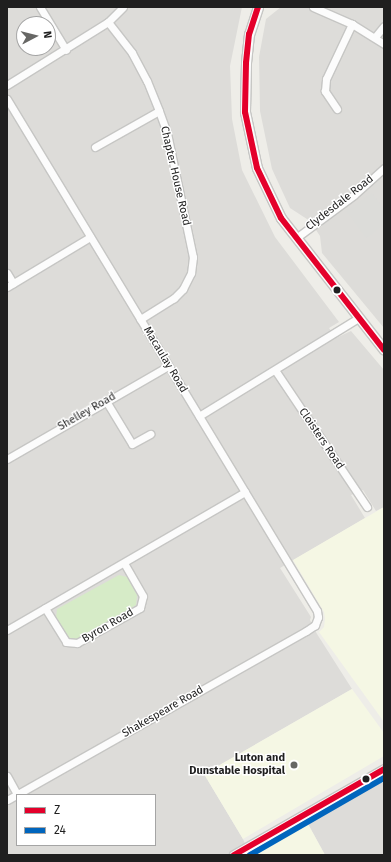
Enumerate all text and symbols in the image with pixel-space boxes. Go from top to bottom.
north arrow [16,16,56,56]
text: N [41,30,54,39]
street label: Chapter House Road [157,125,193,227]
street label: Clydesdale Road [304,173,376,233]
unlabelled marker [332,285,342,295]
street label: Macaulay Road [140,325,190,395]
street label: Shelley Road [56,390,118,434]
street label: Cloisters Road [296,406,346,472]
street label: Byron Road [80,606,136,646]
street label: Shakespeare Road [120,683,206,741]
place label: Luton and Dunstable Hospital [189,752,285,778]
marker: Luton and Dunstable Hospital [288,759,300,771]
unlabelled marker [361,774,371,784]
legend [16,794,156,846]
text: Z [54,803,60,817]
text: 24 [54,823,66,837]

